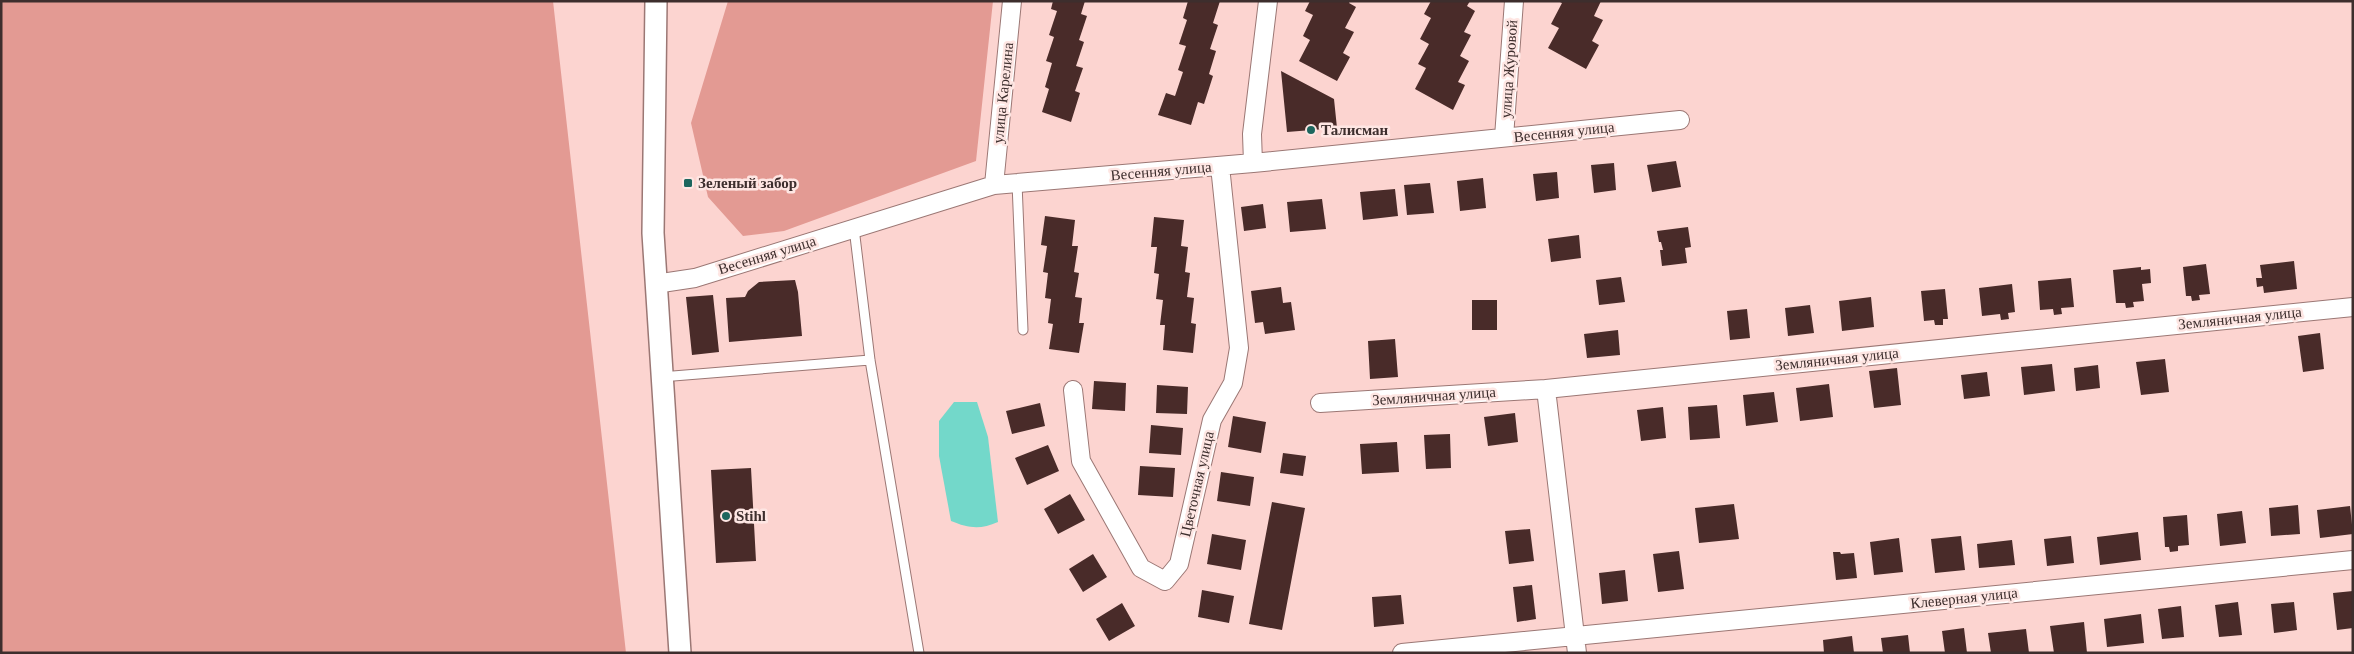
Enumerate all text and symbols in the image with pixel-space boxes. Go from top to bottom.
street label: улица Журовой [1498,19,1520,119]
street label: улица Карелина [990,41,1016,144]
street label: Весенняя улица [1513,119,1615,145]
place label: Талисман [1321,122,1389,138]
marker: Талисман [1305,124,1317,136]
street label: Весенняя улица [1110,159,1212,183]
place label: Зеленый забор [698,175,797,191]
marker: Зеленый забор [682,177,694,189]
street label: Весенняя улица [716,232,818,277]
street label: Земляничная улица [2177,304,2303,332]
street label: Земляничная улица [1774,345,1900,373]
street label: Земляничная улица [1372,384,1497,408]
street label: Цветочная улица [1177,429,1217,538]
place label: Stihl [736,508,766,524]
marker: Stihl [720,510,732,522]
street label: Клеверная улица [1910,584,2019,612]

